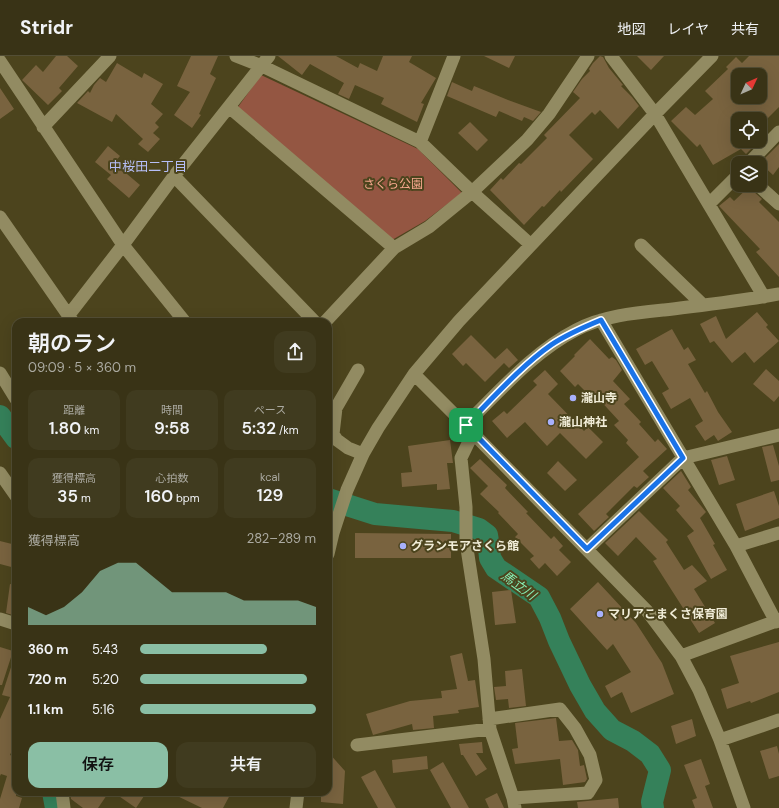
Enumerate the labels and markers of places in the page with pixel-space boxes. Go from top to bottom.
place label: 瀧山寺 [581,390,617,406]
marker: 瀧山寺 [568,393,578,403]
pin [449,408,483,442]
place label: 瀧山神社 [559,414,607,430]
marker: 瀧山神社 [546,417,556,427]
place label: グランモアさくら館 [411,538,519,554]
marker: グランモアさくら館 [398,541,408,551]
place label: マリアこまくさ保育園 [608,606,728,622]
marker: マリアこまくさ保育園 [595,609,605,619]

